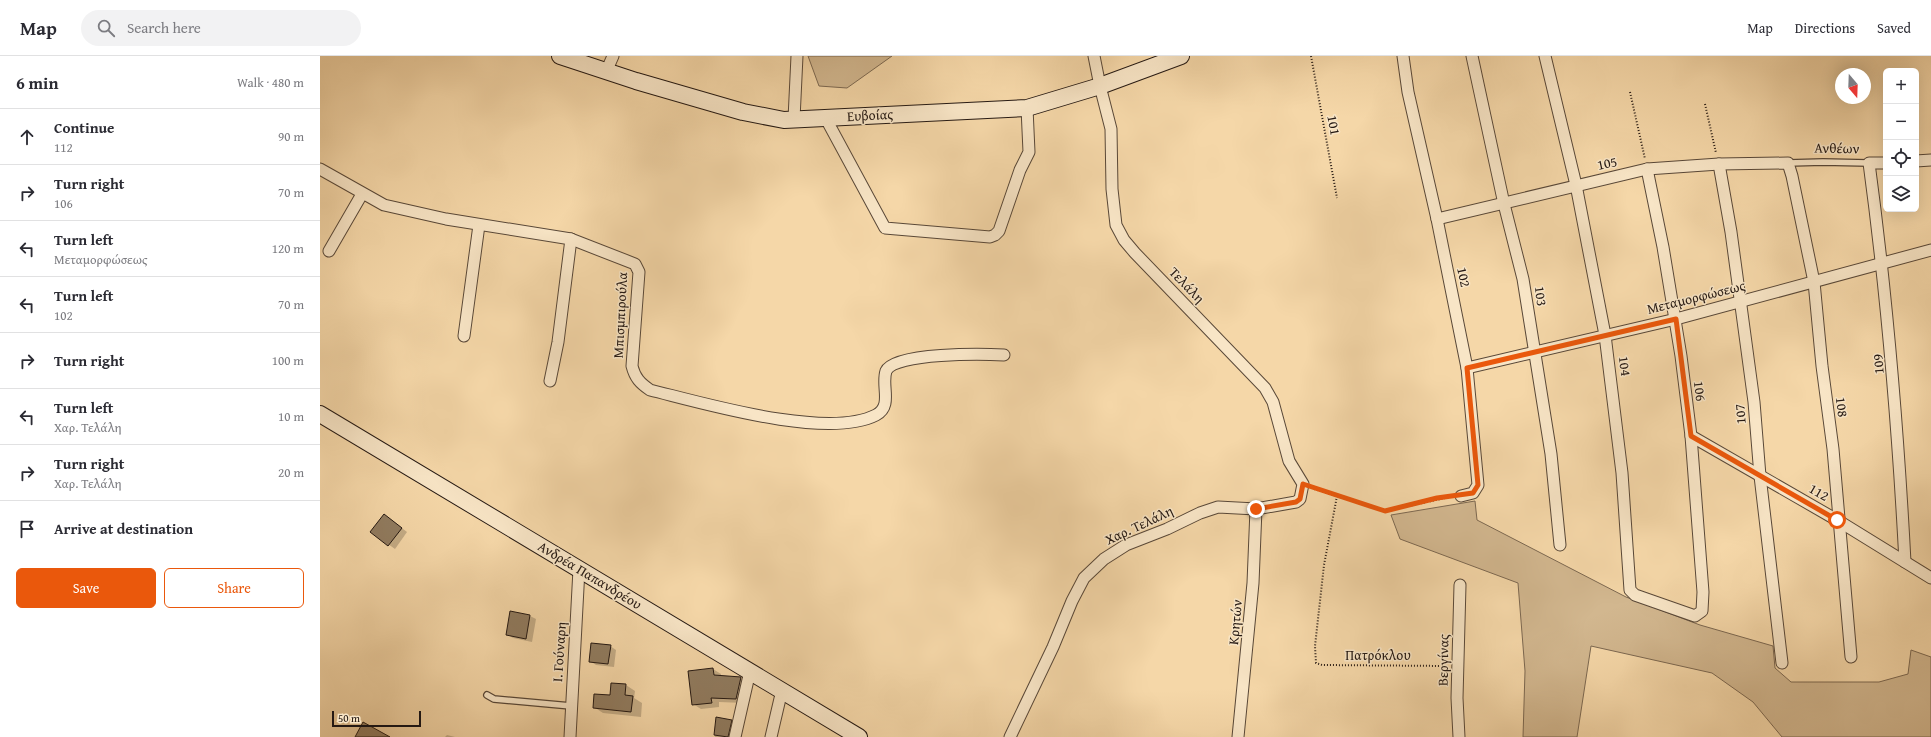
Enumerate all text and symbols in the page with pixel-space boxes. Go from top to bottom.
search box [81,10,361,46]
text: Map [20,14,57,42]
icon: search [95,17,117,39]
text: Search here [127,17,201,38]
text: Map [1747,18,1773,38]
text: Directions [1795,18,1855,38]
text: Saved [1877,18,1911,38]
north arrow [1835,68,1871,104]
map controls [1883,68,1919,212]
button: + [1883,68,1919,104]
text: 6 min [16,70,58,95]
text: Walk · 480 m [237,73,304,92]
street label: Ευβοίας [846,104,894,126]
button: − [1883,104,1919,140]
street label: 101 [1322,113,1346,137]
text: Continue [54,117,115,138]
icon: ahead [16,126,38,148]
text: 90 m [278,127,304,146]
text: 112 [54,138,73,157]
street label: Ανθέων [1814,138,1860,158]
button: locate [1883,140,1919,176]
street label: 105 [1595,151,1619,175]
text: Turn right [54,173,125,194]
button: layers [1883,176,1919,212]
icon: right [16,182,38,204]
text: 70 m [278,183,304,202]
text: 106 [54,194,73,213]
text: Turn left [54,229,113,250]
icon: left [16,238,38,260]
text: 120 m [272,239,304,258]
text: Μεταμορφώσεως [54,250,147,269]
street label: Τελάλη [1165,262,1209,308]
street label: 102 [1452,265,1476,289]
street label: Μπισμπιρούλα [608,271,632,359]
street label: Μεταμορφώσεως [1645,275,1747,319]
text: Turn left [54,285,113,306]
street label: 103 [1530,285,1552,307]
icon: left [16,294,38,316]
text: 70 m [278,295,304,314]
text: 102 [54,306,73,325]
icon: right [16,350,38,372]
text: Turn right [54,350,125,371]
text: 100 m [272,351,304,370]
street label: 109 [1867,353,1889,375]
street label: 104 [1614,355,1636,378]
street label: 106 [1689,380,1711,403]
street label: 108 [1831,396,1853,419]
text: Turn left [54,397,113,418]
street label: 107 [1729,403,1751,425]
icon: left [16,406,38,428]
text: 10 m [278,407,304,426]
text: Χαρ. Τελάλη [54,418,122,437]
text: Turn right [54,453,125,474]
icon: right [16,462,38,484]
text: 20 m [278,463,304,482]
text: Χαρ. Τελάλη [54,474,122,493]
street label: 112 [1805,478,1833,506]
route end [1247,500,1265,518]
street label: Χαρ. Τελάλη [1102,501,1176,549]
route start [1828,511,1846,529]
icon: arrive [16,518,38,540]
text: Arrive at destination [54,518,193,539]
street label: Ανδρέα Παπανδρέου [534,536,646,614]
button: Save [16,568,156,608]
button: Share [164,568,304,608]
street label: Κρητών [1223,598,1247,646]
street label: Ι. Γούναρη [547,621,571,683]
street label: Βεργίνας [1433,634,1453,686]
street label: Πατρόκλου [1345,645,1411,665]
scale bar [332,709,421,728]
text: 50 m [338,710,360,726]

